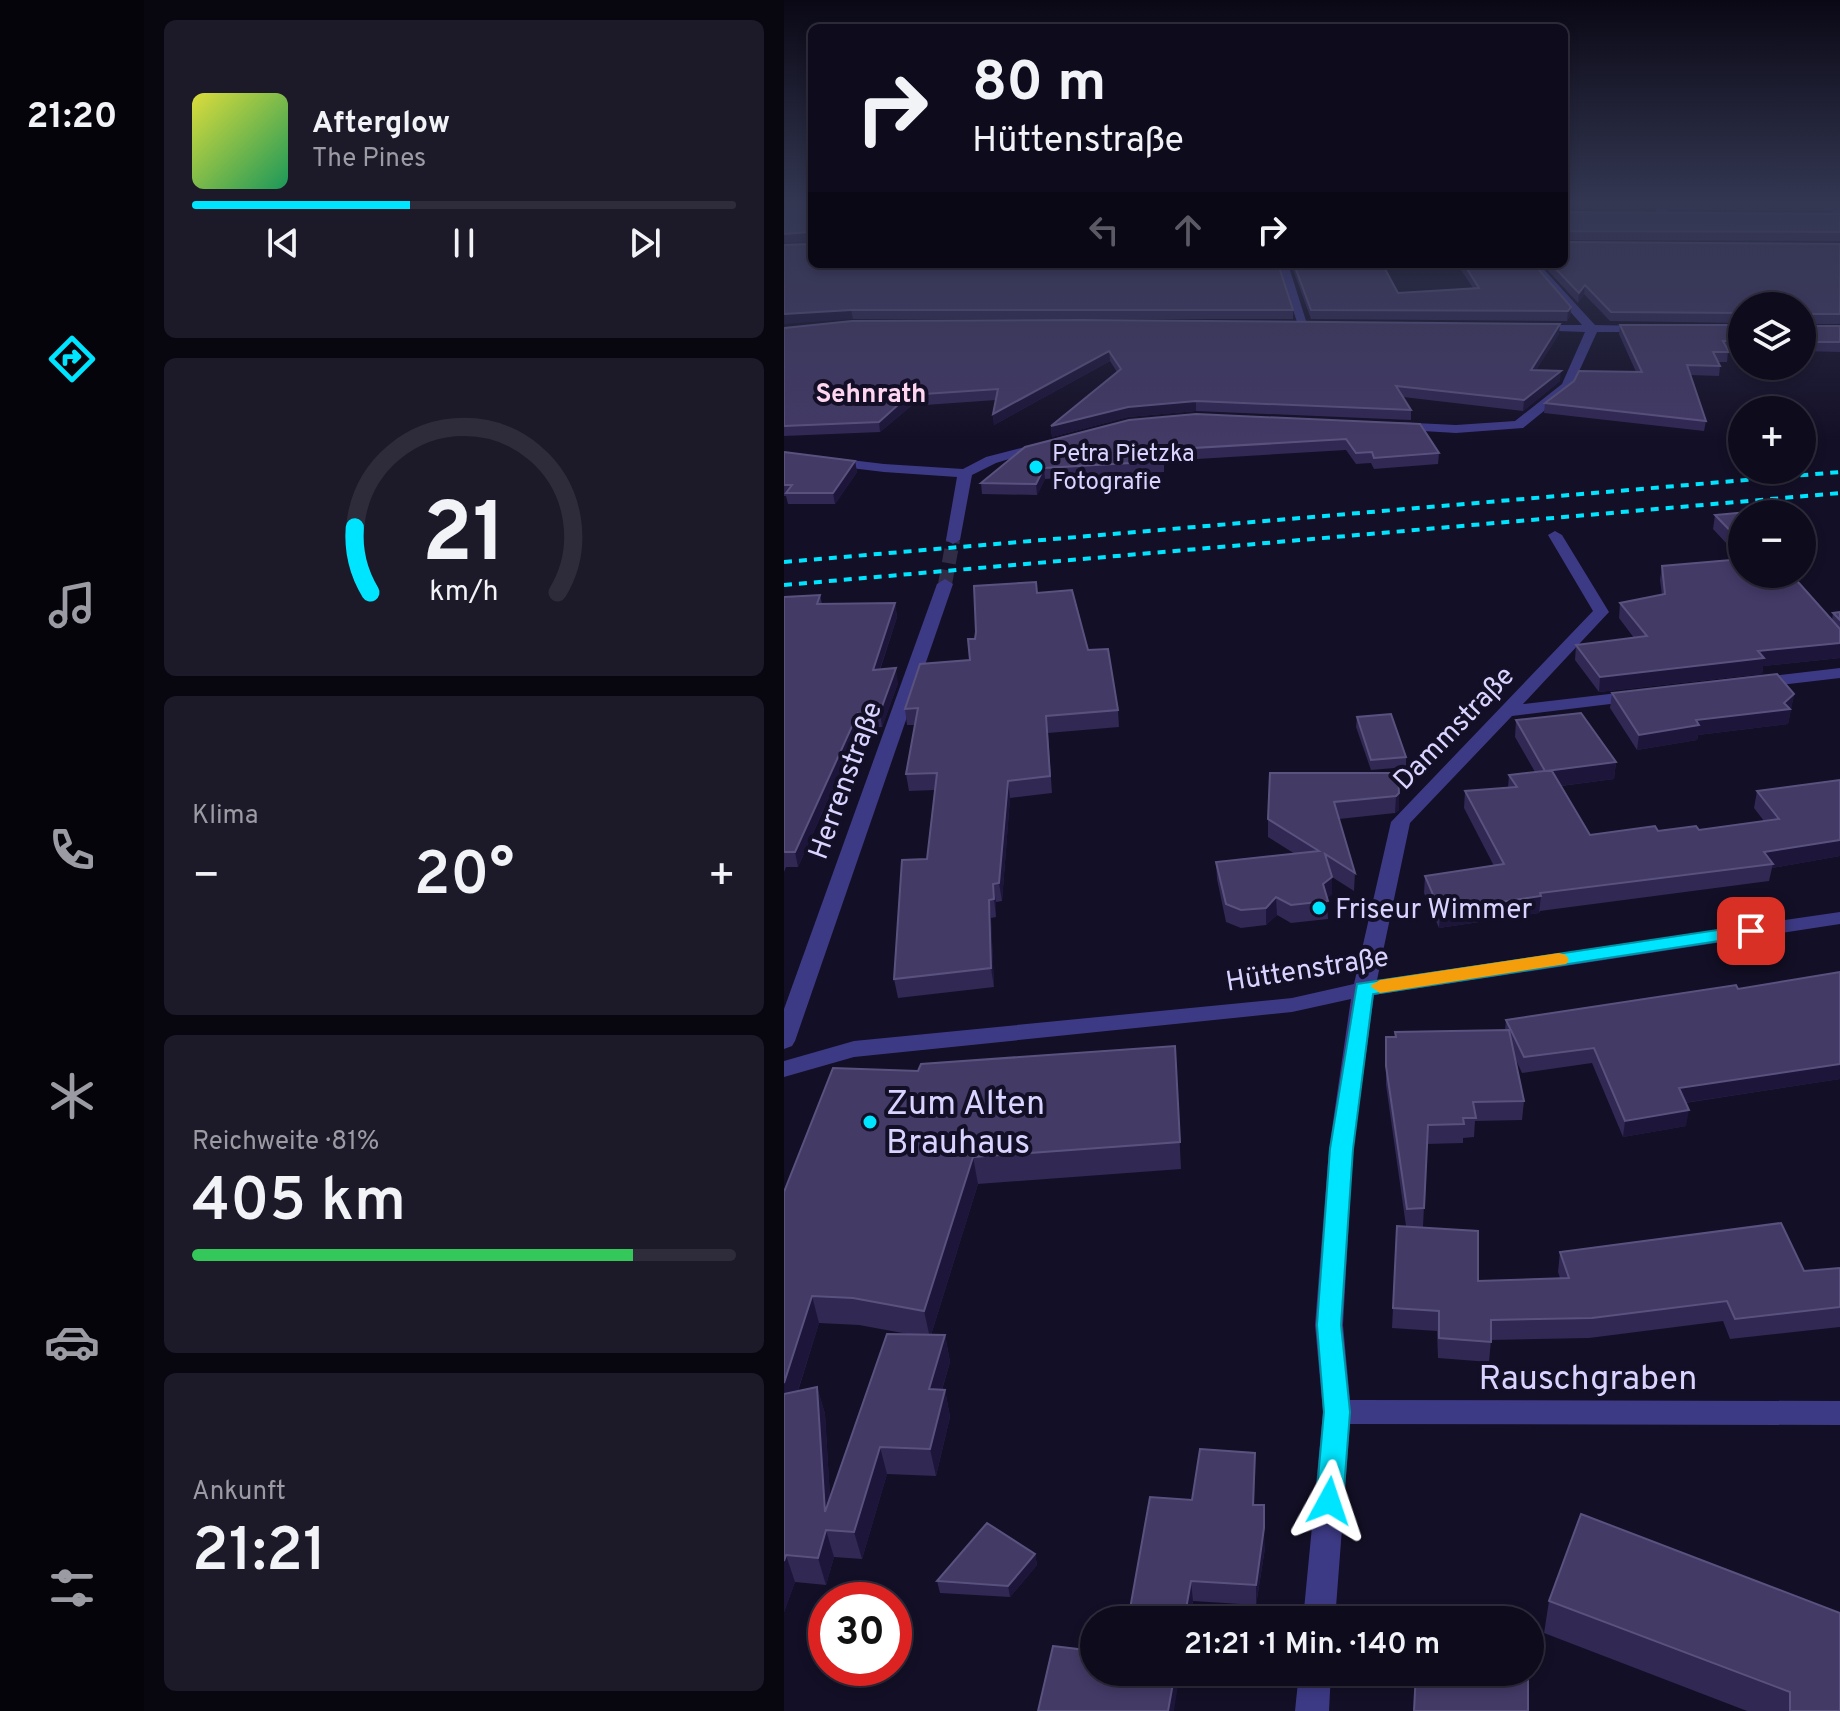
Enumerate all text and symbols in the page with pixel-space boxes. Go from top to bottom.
text: 80 m [972,50,1106,120]
icon: right [840,56,944,160]
text: 21:20 [27,95,117,141]
text: Afterglow [312,106,450,143]
text: Hüttenstraße [972,119,1184,165]
text: The Pines [312,143,426,176]
icon: left [1082,208,1126,252]
icon: ahead [1166,208,1210,252]
icon: right [1250,208,1294,252]
icon: previous [261,221,305,265]
icon: pause [442,221,486,265]
icon: next [623,221,667,265]
map controls [1728,292,1816,588]
button: layers [1728,292,1816,380]
icon: directions [44,331,100,387]
district label: Sehnrath [816,379,926,412]
button: + [1728,396,1816,484]
place label: Petra Pietzka Fotografie [1052,440,1195,498]
marker: Petra Pietzka Fotografie [1027,458,1045,476]
text: 21 [422,486,506,591]
button: − [1728,500,1816,588]
text: km/h [429,575,499,611]
icon: music [44,577,100,633]
street label: Dammstraße [1387,659,1523,799]
street label: Herrenstraße [802,697,892,865]
text: Klima [192,800,258,833]
icon: phone [44,822,100,878]
text: 20° [414,840,514,916]
text: − [192,850,220,906]
text: + [708,850,736,906]
place label: Friseur Wimmer [1335,893,1532,929]
pin [1717,897,1785,965]
marker: Friseur Wimmer [1310,899,1328,917]
icon: arrive [1729,909,1773,953]
street label: Hüttenstraße [1223,940,1392,1002]
icon: climate [44,1068,100,1124]
place label: Zum Alten Brauhaus [886,1084,1045,1166]
marker: Zum Alten Brauhaus [861,1113,879,1131]
text: Reichweite · 81% [192,1126,379,1159]
text: 405 km [192,1166,406,1242]
icon: car [44,1314,100,1370]
street label: Rauschgraben [1479,1359,1697,1402]
position arrow [1287,1459,1371,1543]
text: Ankunft [192,1476,286,1509]
text: 21:21 [192,1516,327,1592]
icon: filters [44,1560,100,1616]
speed limit sign: 30 [808,1582,912,1686]
text: 21:21 · 1 Min. · 140 m [1184,1627,1440,1664]

